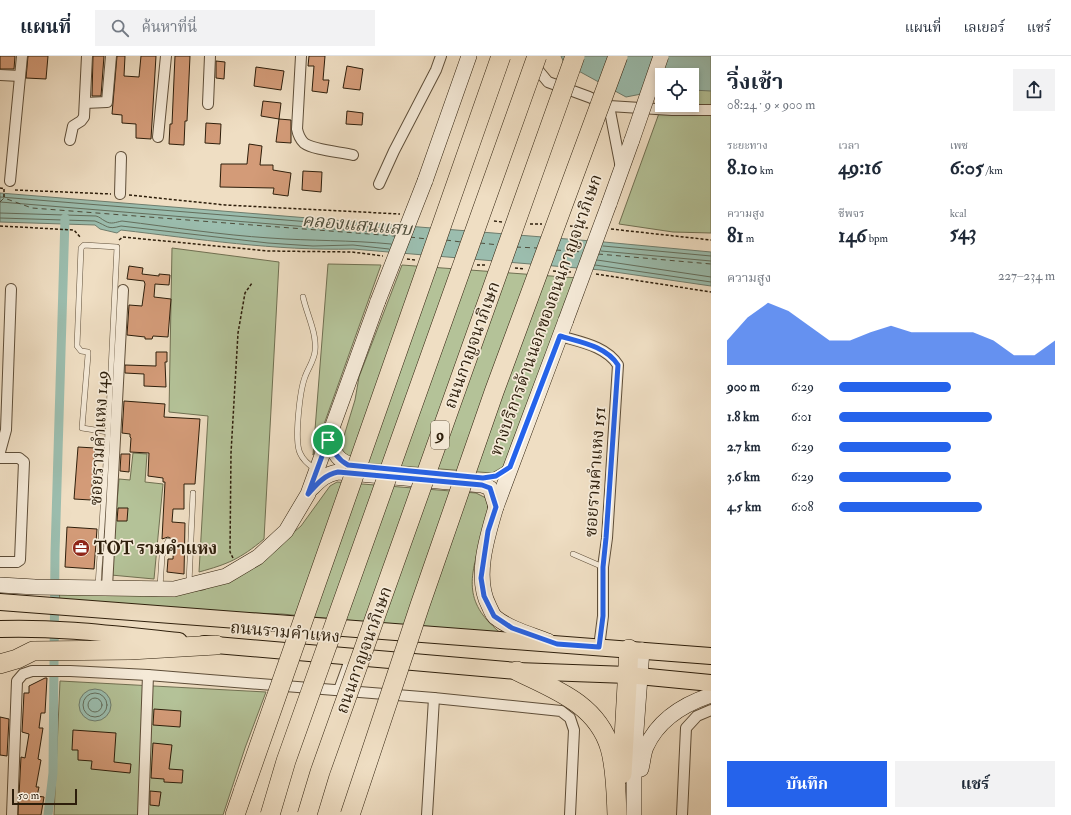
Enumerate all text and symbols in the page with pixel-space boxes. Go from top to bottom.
search box [95,10,375,46]
text: แผนที่ [20,15,71,39]
icon: search [109,17,131,39]
text: ค้นหาที่นี่ [141,18,197,37]
text: แผนที่ [905,19,941,36]
text: เลเยอร์ [963,19,1005,36]
text: แชร์ [1027,19,1051,36]
map controls [655,68,699,112]
button: locate [655,68,699,112]
text: วิ่งเช้า [727,68,783,96]
button: share [1013,69,1055,111]
text: 08:24 · 9 × 900 m [727,97,815,113]
text: ระยะทาง [727,139,768,152]
text: เวลา [838,139,860,152]
text: เพซ [950,139,968,152]
text: 8.10 [727,155,758,180]
text: 49:16 [838,155,881,180]
text: 6:05 [950,155,984,180]
text: km [758,164,774,177]
text: /km [984,164,1003,177]
street label: ทางบริการด้านนอกของถนนกาญจนาภิเษก [485,171,607,459]
text: ความสูง [727,207,765,220]
text: ชีพจร [838,207,864,220]
text: kcal [950,207,967,220]
water label: คลองแสนแสบ [301,209,415,241]
text: 543 [950,220,976,245]
text: 81 [727,223,744,248]
text: 146 [838,223,866,248]
text: m [744,232,754,245]
text: bpm [866,232,888,245]
text: 227–234 m [998,268,1055,284]
text: ความสูง [727,270,771,286]
street label: ถนนกาญจนาภิเษก [439,278,505,412]
street label: ซอยรามคำแหง 149 [85,370,113,506]
text: 900 m [727,379,760,395]
text: 6:29 [791,379,814,395]
street label: ซอยรามคำแหง 151 [580,406,610,538]
text: 1.8 km [727,409,759,425]
text: 6:01 [791,409,812,425]
road number: 9 [431,421,449,449]
pin [311,423,345,457]
icon: arrive [317,429,339,451]
text: 2.7 km [727,439,761,455]
text: 6:29 [791,439,814,455]
text: 3.6 km [727,469,760,485]
text: 6:29 [791,469,814,485]
text: 4.5 km [727,499,761,515]
text: 6:08 [791,499,814,515]
office icon: TOT รามคำแหง [71,538,91,558]
place label: TOT รามคำแหง [93,538,217,559]
street label: ถนนกาญจนาภิเษก [331,583,397,717]
street label: ถนนรามคำแหง [229,617,341,647]
button: บันทึก [727,761,887,807]
button: แชร์ [895,761,1055,807]
scale bar [12,787,77,806]
text: 50 m [18,789,39,802]

